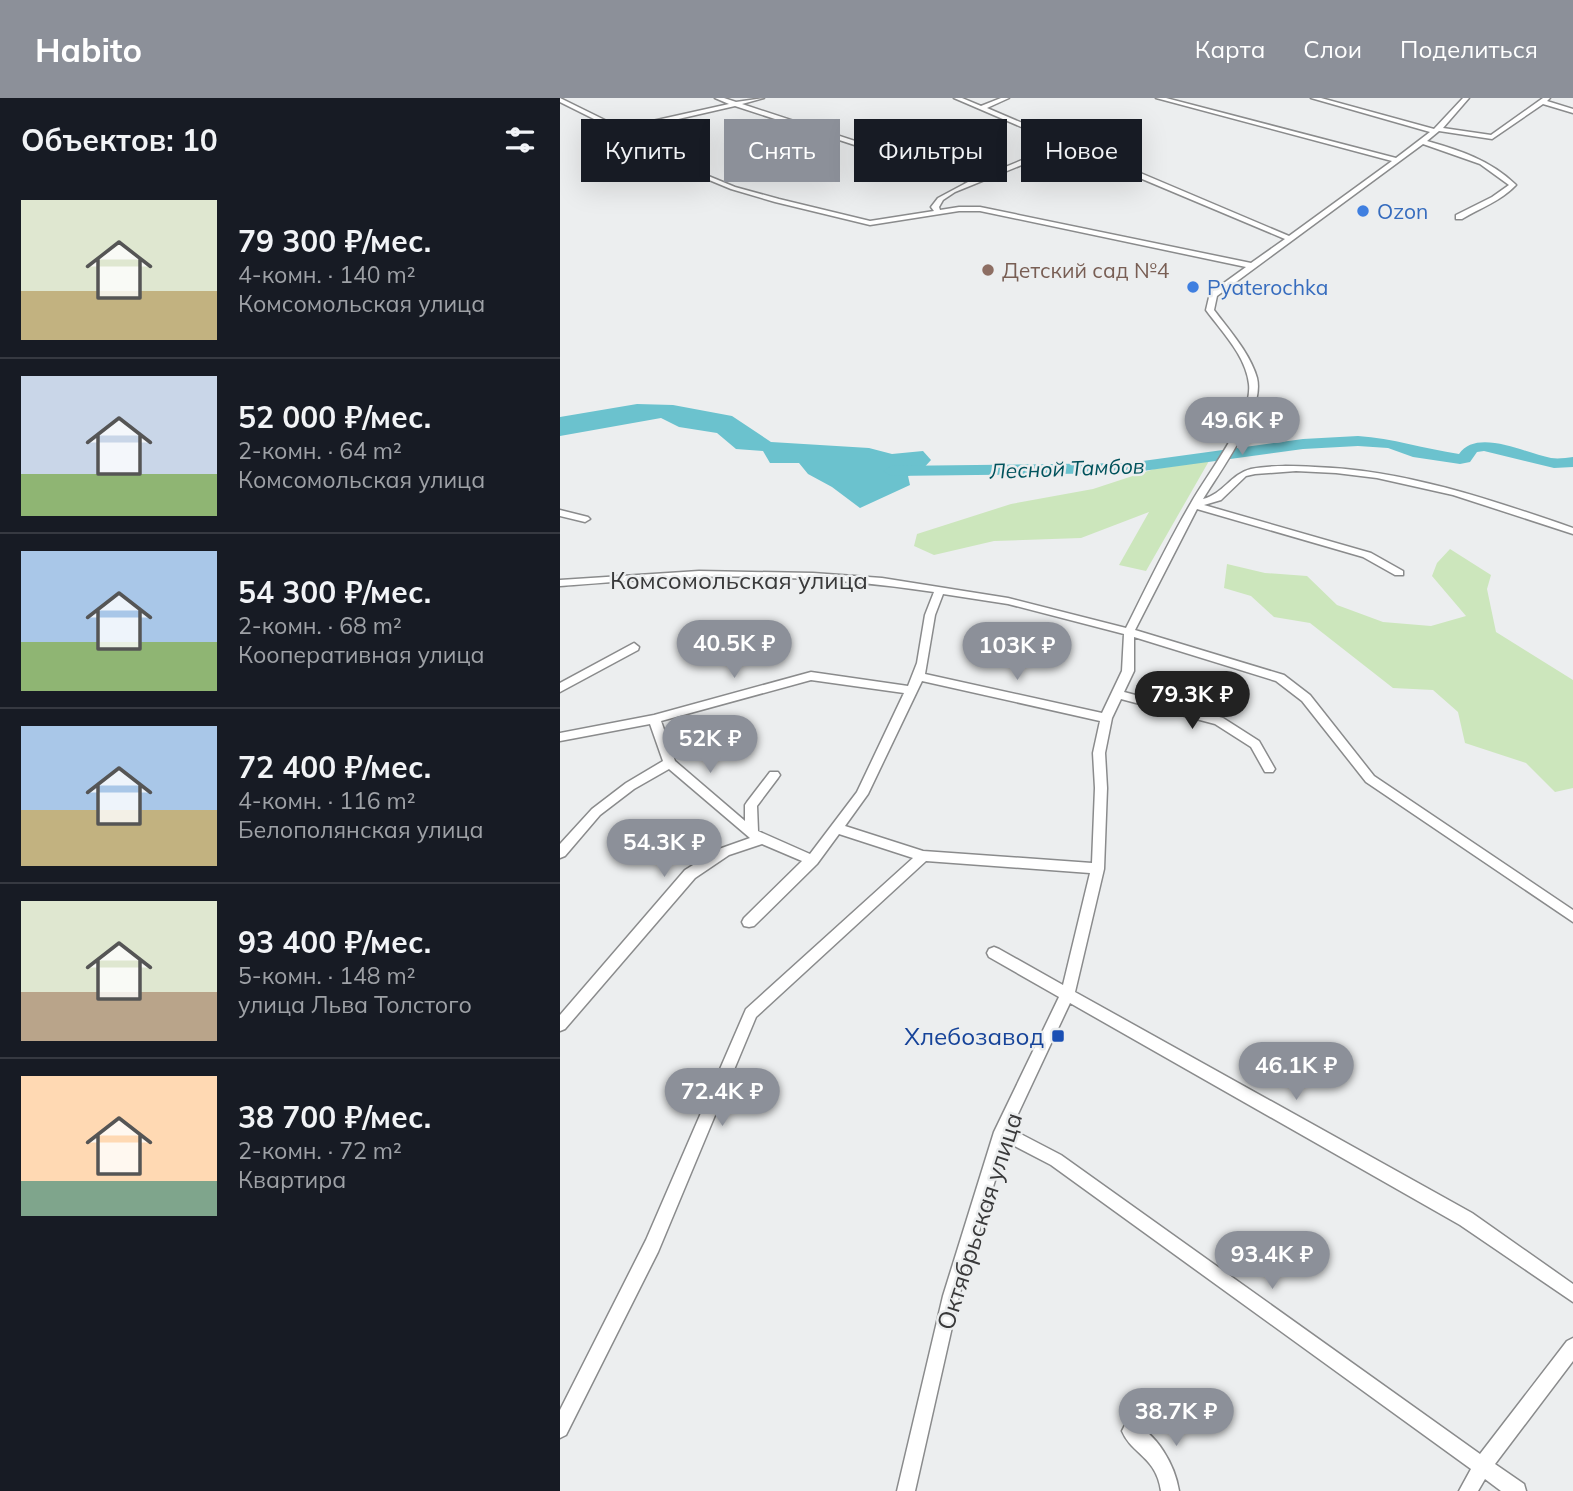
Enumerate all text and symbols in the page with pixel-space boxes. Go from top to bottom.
text: Habito [35,29,142,70]
text: Карта [1195,34,1265,64]
text: Слои [1303,34,1362,64]
text: Поделиться [1400,34,1538,64]
chip: Купить [581,119,710,182]
chip: Снять [724,119,840,182]
chip: Фильтры [854,119,1007,182]
chip: Новое [1021,119,1142,182]
text: Объектов: 10 [21,121,218,159]
icon: filters [501,121,539,159]
place label: Ozon [1377,198,1428,224]
marker: Ozon [1355,203,1371,219]
text: 79 300 ₽/мес. [238,222,431,260]
icon: home [77,228,161,312]
place label: Детский сад №4 [1002,257,1170,283]
text: 4-комн. · 140 m² [238,260,416,289]
marker: Детский сад №4 [980,262,996,278]
place label: Pyaterochka [1207,274,1328,300]
marker: Pyaterochka [1185,279,1201,295]
text: Комсомольская улица [238,289,485,318]
text: 52 000 ₽/мес. [238,398,431,436]
pin: 49.6K ₽ [1177,398,1307,457]
icon: home [77,404,161,488]
text: 49.6K ₽ [1201,405,1283,434]
text: 2-комн. · 64 m² [238,436,402,465]
water label: Лесной Тамбов [988,452,1145,484]
text: Комсомольская улица [238,465,485,494]
street label: Комсомольская улица [610,565,868,595]
text: 54 300 ₽/мес. [238,573,431,611]
icon: home [77,579,161,663]
text: 2-комн. · 68 m² [238,611,402,640]
pin: 40.5K ₽ [669,620,799,680]
pin: 103K ₽ [960,622,1074,682]
text: 40.5K ₽ [693,628,775,657]
text: 103K ₽ [979,630,1055,659]
text: Кооперативная улица [238,640,485,669]
pin: 79.3K ₽ [1127,672,1257,731]
text: 79.3K ₽ [1151,679,1233,708]
pin: 52K ₽ [661,716,759,775]
text: 52K ₽ [678,723,742,752]
text: 72 400 ₽/мес. [238,748,431,786]
icon: home [77,754,161,838]
text: 4-комн. · 116 m² [238,786,416,815]
text: Белополянская улица [238,815,484,844]
pin: 54.3K ₽ [599,820,729,879]
text: 54.3K ₽ [623,827,705,856]
text: 93 400 ₽/мес. [238,923,431,961]
icon: home [77,929,161,1013]
text: 5-комн. · 148 m² [238,961,416,990]
text: улица Льва Толстого [238,990,472,1019]
place label: Хлебозавод [904,1021,1044,1051]
marker: Хлебозавод [1050,1028,1066,1044]
pin: 46.1K ₽ [1231,1042,1361,1102]
text: 46.1K ₽ [1255,1050,1337,1079]
pin: 72.4K ₽ [657,1068,787,1128]
text: 72.4K ₽ [681,1076,763,1105]
text: 38 700 ₽/мес. [238,1098,431,1136]
icon: home [77,1104,161,1188]
street label: Октябрьская улица [930,1109,1028,1333]
text: 2-комн. · 72 m² [238,1136,402,1165]
text: Квартира [238,1165,346,1194]
pin: 93.4K ₽ [1207,1232,1337,1291]
text: 93.4K ₽ [1231,1239,1313,1268]
pin: 38.7K ₽ [1111,1388,1241,1448]
text: 38.7K ₽ [1135,1396,1217,1425]

